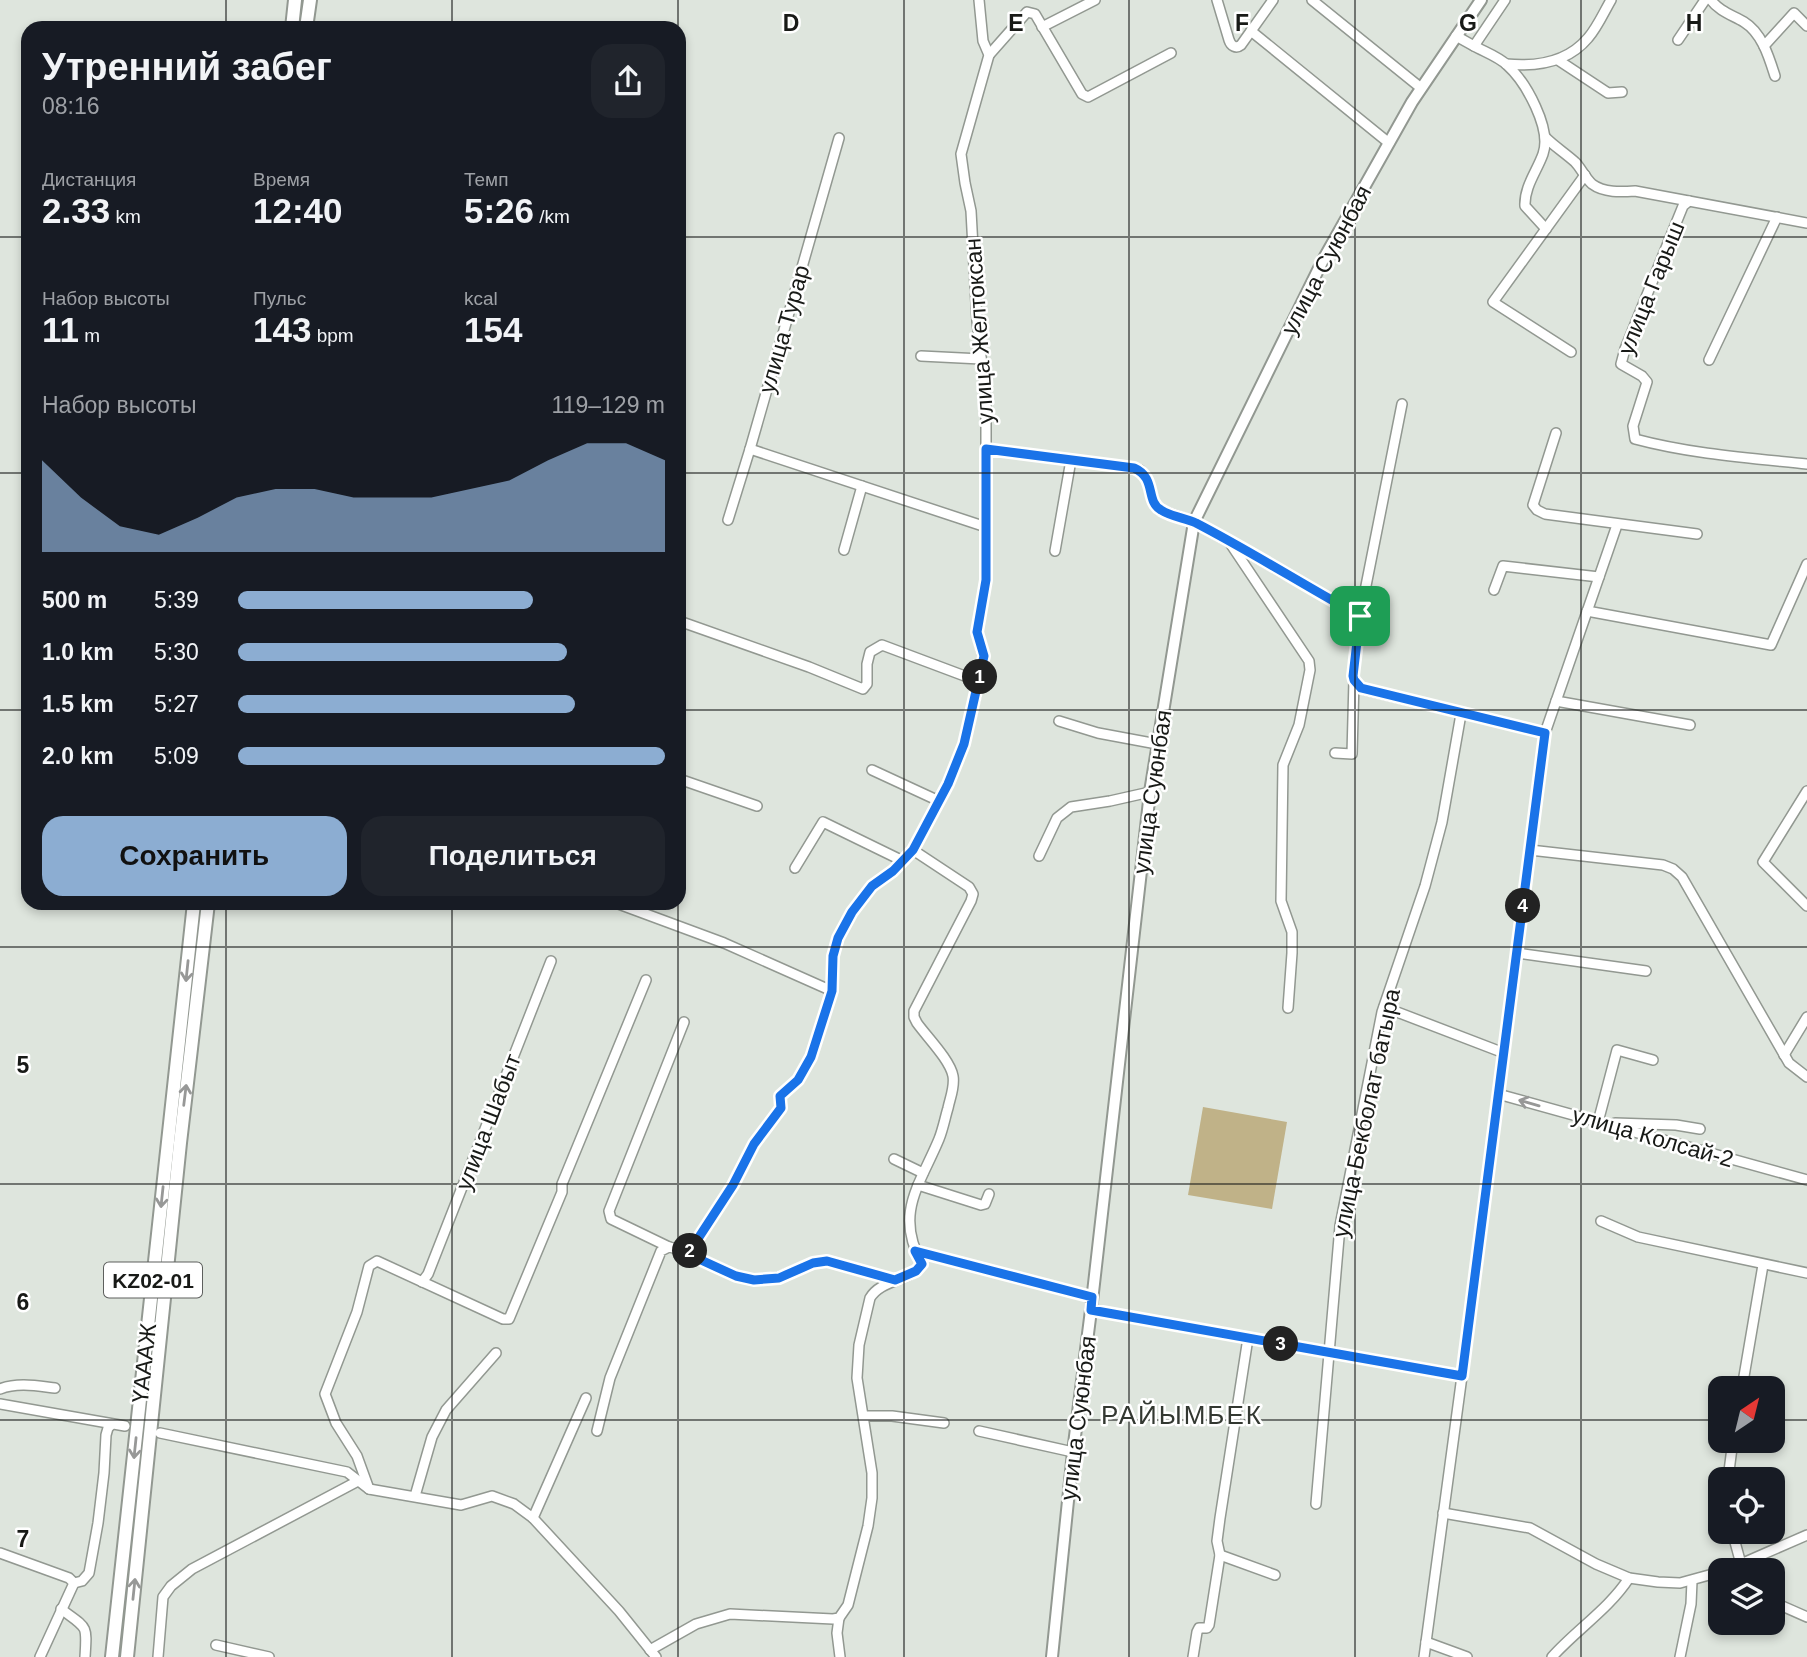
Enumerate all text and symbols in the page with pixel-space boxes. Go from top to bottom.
text: D [783,10,799,36]
text: E [1008,10,1024,36]
text: F [1235,10,1249,36]
text: G [1459,10,1477,36]
text: H [1686,10,1702,36]
button: share [591,44,665,118]
text: Утренний забег [42,46,332,88]
text: 08:16 [42,93,100,119]
text: Дистанция [42,169,136,190]
text: Время [253,169,310,190]
text: Темп [464,169,508,190]
street label: улица Суюнбая [1276,181,1376,339]
text: 2.33 [42,191,110,230]
text: 12:40 [253,191,343,230]
text: 5:26 [464,191,534,230]
text: km [110,206,141,227]
text: /km [534,206,570,227]
street label: улица Гарыш [1612,218,1690,358]
street label: улица Желтоксан [960,237,998,425]
street label: улица Турар [753,262,815,396]
text: Набор высоты [42,288,170,309]
text: Пульс [253,288,306,309]
text: kcal [464,288,498,309]
text: 11 [42,310,79,349]
text: 143 [253,310,311,349]
text: 154 [464,310,522,349]
text: m [79,325,100,346]
text: bpm [311,325,354,346]
text: Набор высоты [42,392,196,418]
text: 119–129 m [552,392,665,418]
pin [1330,586,1390,646]
text: 500 m [42,587,107,613]
text: 5:39 [154,587,199,613]
icon: arrive [1341,597,1379,635]
text: 1.0 km [42,639,114,665]
text: 5:30 [154,639,199,665]
pin: 1 [962,660,998,694]
text: 1 [974,666,985,687]
text: 1.5 km [42,691,114,717]
text: 5:27 [154,691,199,717]
street label: улица Суюнбая [1128,708,1176,876]
text: 2.0 km [42,743,114,769]
text: 5:09 [154,743,199,769]
button: Сохранить [42,816,347,896]
button: Поделиться [361,816,665,896]
pin: 4 [1506,888,1540,923]
text: 4 [1517,895,1528,916]
one-way arrow [180,959,193,982]
street label: улица Бекболат батыра [1327,986,1405,1240]
street label: улица Шабыт [450,1050,526,1194]
text: 5 [17,1052,30,1078]
one-way arrow [179,1084,192,1107]
one-way arrow [1518,1095,1540,1108]
street label: улица Колсай-2 [1569,1102,1737,1172]
one-way arrow [156,1185,169,1208]
pin: 2 [672,1234,708,1268]
text: 2 [684,1240,695,1261]
road number: KZ02-01 [104,1262,202,1298]
text: 6 [17,1289,29,1315]
street label: ҮАААЖ [127,1322,161,1404]
pin: 3 [1264,1326,1298,1362]
text: 3 [1275,1333,1286,1354]
street label: улица Суюнбая [1055,1334,1101,1502]
north arrow [1708,1376,1785,1452]
map controls [1708,1376,1785,1635]
district label: РАЙЫМБЕК [1101,1400,1263,1430]
one-way arrow [128,1436,141,1458]
button: locate [1708,1467,1785,1544]
text: 7 [17,1526,29,1552]
button: layers [1708,1558,1785,1635]
one-way arrow [128,1578,141,1601]

